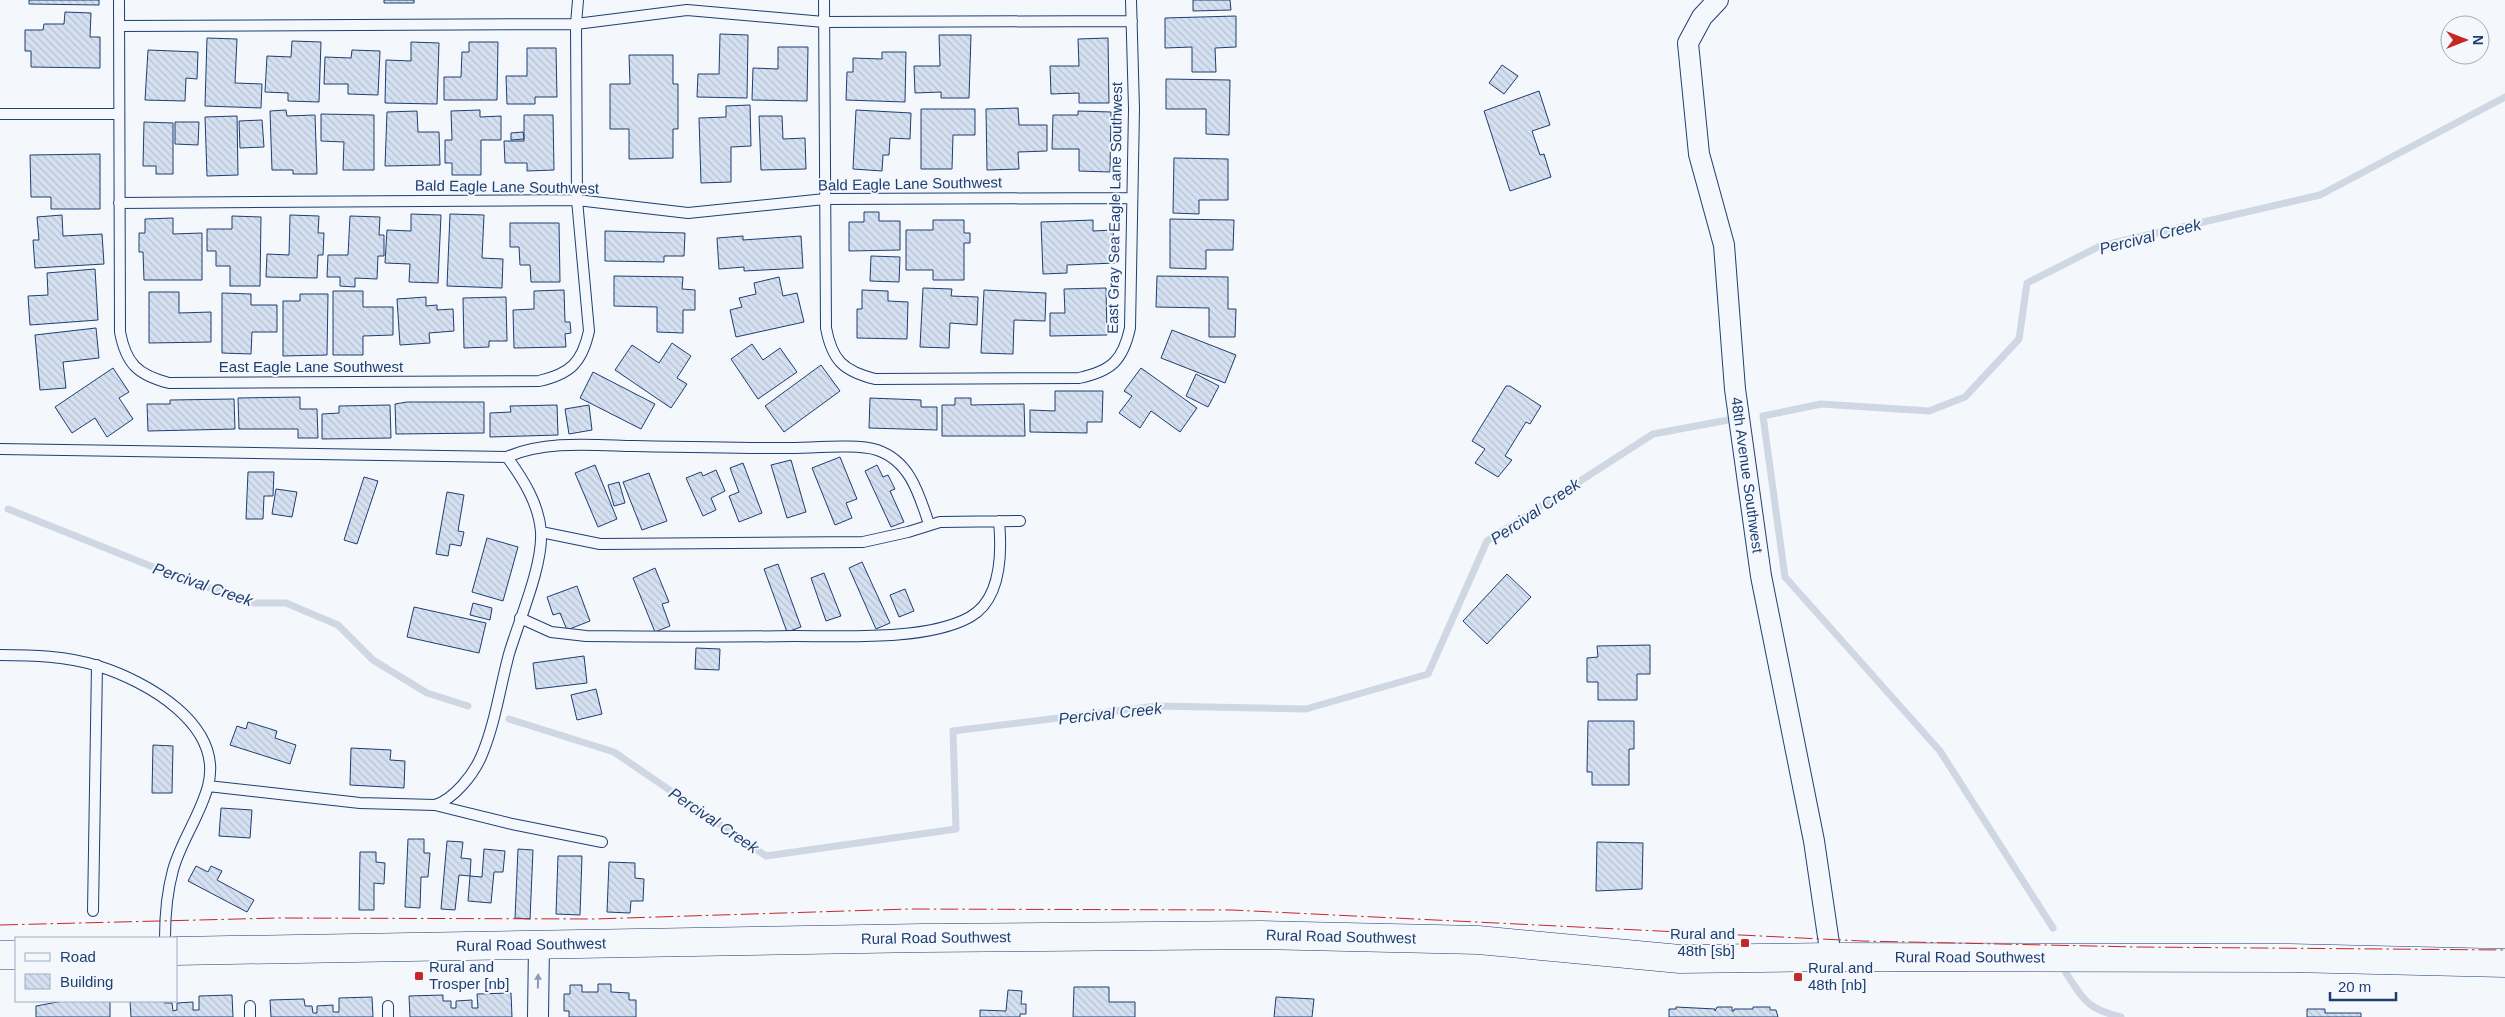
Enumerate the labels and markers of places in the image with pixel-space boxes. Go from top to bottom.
place label: Rural and 48th [sb] [1670,925,1735,959]
marker: Rural and 48th [sb] [1739,937,1751,949]
place label: Rural and Trosper [nb] [429,958,509,992]
place label: Rural and 48th [nb] [1808,959,1873,993]
marker: Rural and Trosper [nb] [413,970,425,982]
marker: Rural and 48th [nb] [1792,971,1804,983]

